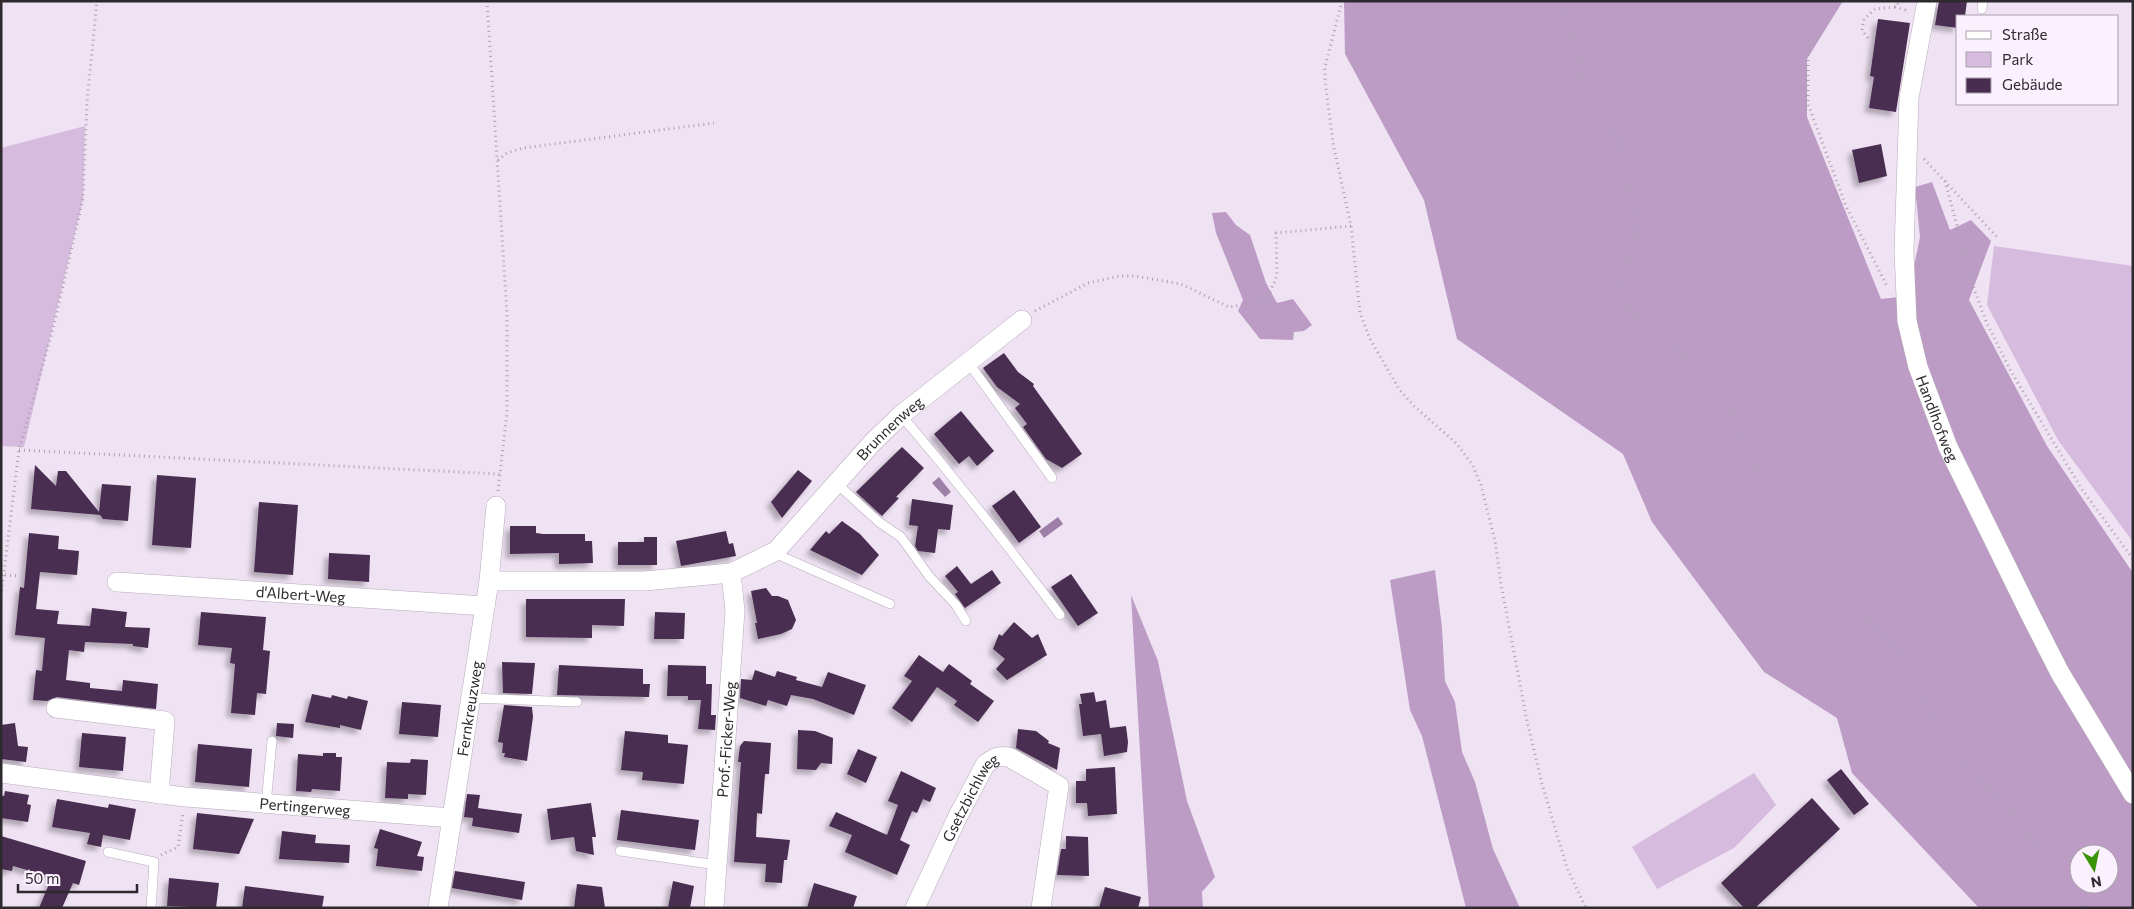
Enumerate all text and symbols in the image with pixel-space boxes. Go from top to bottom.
legend [1956,15,2119,105]
text: Straße [2002,25,2048,43]
text: Park [2002,50,2033,68]
text: Gebäude [2002,75,2063,93]
street label: Handlhofweg [1913,372,1963,465]
street label: Brunnenweg [852,392,927,464]
street label: d'Albert-Weg [255,582,346,606]
street label: Fernkreuzweg [453,659,485,757]
street label: Prof.-Ficker-Weg [713,681,739,798]
street label: Gsetzbichlweg [938,749,1001,845]
street label: Pertingerweg [259,794,351,819]
north arrow [2069,844,2119,894]
scale bar [18,862,136,894]
text: 50 m [25,869,59,887]
text: N [2090,873,2103,892]

